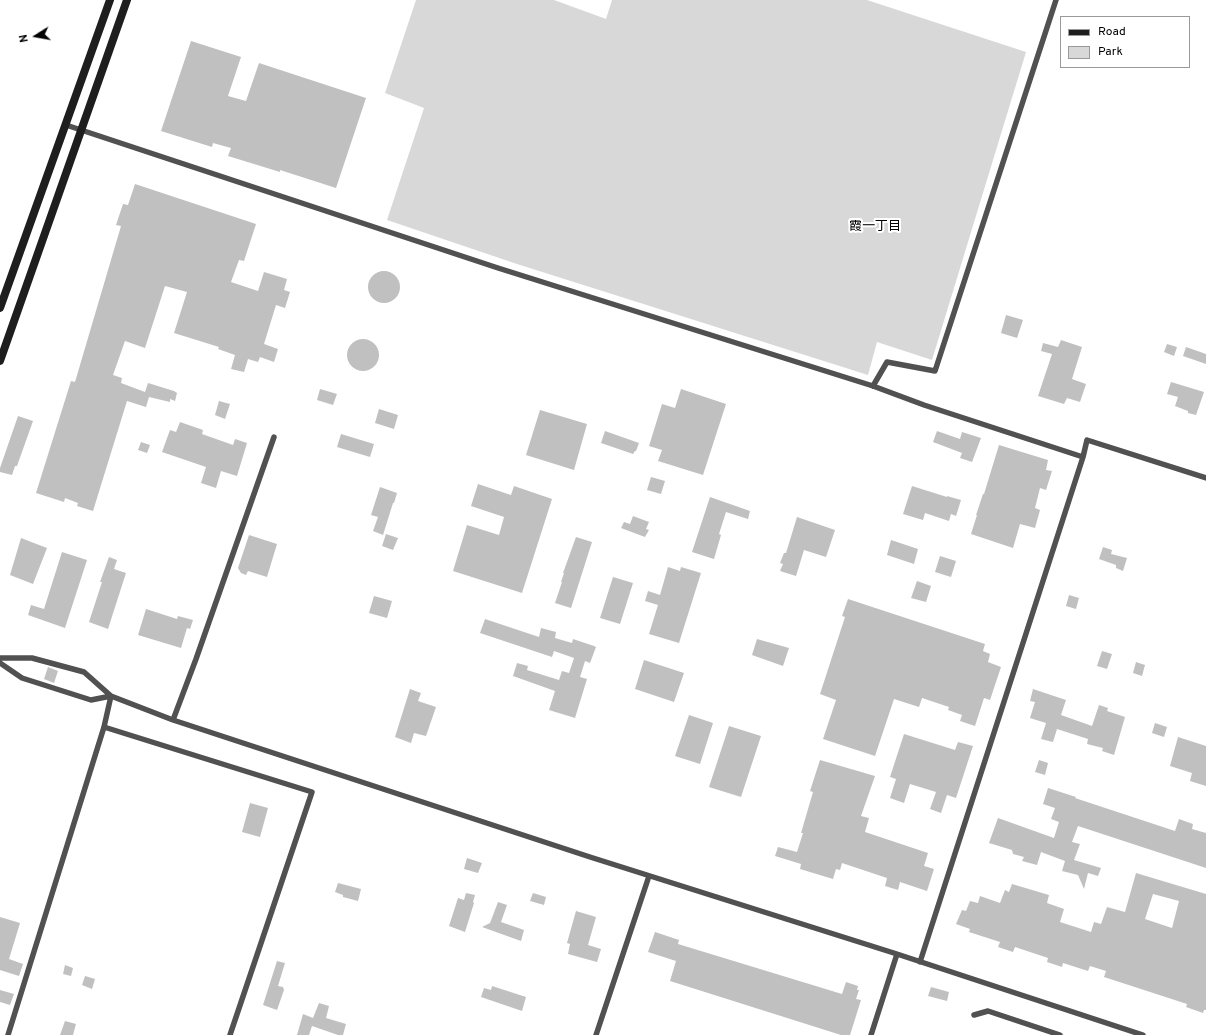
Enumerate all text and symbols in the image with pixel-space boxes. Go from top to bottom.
north arrow [16,16,56,56]
legend [1060,16,1190,68]
text: Road [1098,24,1126,40]
text: N [17,33,32,44]
text: Park [1098,44,1123,60]
district label: 霞一丁目 [849,219,901,235]

